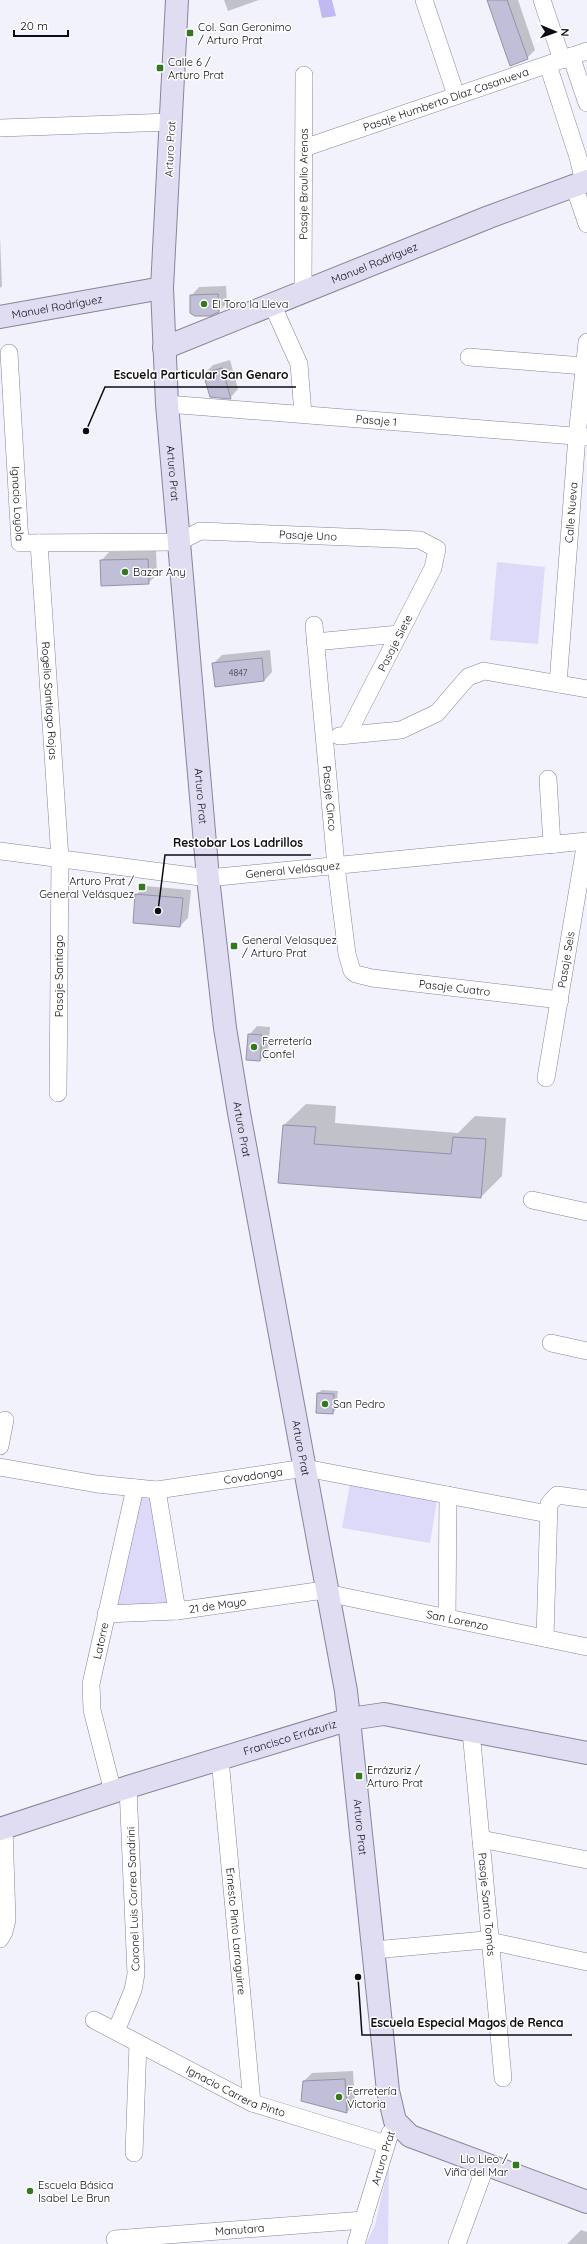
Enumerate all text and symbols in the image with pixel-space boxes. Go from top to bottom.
scale bar [14,12,68,38]
north arrow [535,12,575,52]
text: 20 m [20,18,48,33]
place label: Col. San Geronimo / Arturo Prat [198,20,292,47]
marker: Col. San Geronimo / Arturo Prat [185,28,195,38]
text: N [558,28,572,37]
place label: Calle 6 / Arturo Prat [168,55,224,82]
marker: Calle 6 / Arturo Prat [155,63,165,73]
street label: Pasaje Humberto Díaz Casanueva [361,64,531,134]
street label: Arturo Prat [162,120,178,177]
street label: Pasaje Braulio Arenas [296,128,311,240]
street label: Manuel Rodríguez [329,239,420,287]
street label: Manuel Rodríguez [11,292,104,322]
place label: El Toro la Lleva [212,297,288,311]
marker: El Toro la Lleva [199,299,209,309]
callout: Escuela Particular San Genaro [105,363,296,387]
text: Escuela Particular San Genaro [113,367,289,382]
street label: Pasaje 1 [355,412,398,429]
street label: Arturo Prat [164,445,182,502]
street label: Ignacio Loyola [9,466,27,542]
street label: Calle Nueva [562,482,580,543]
street label: Pasaje Uno [279,527,338,544]
place label: Bazar Any [133,565,186,579]
marker: Bazar Any [120,567,130,577]
street label: Pasaje Siete [375,612,415,674]
street label: Rogelio Santiago Rojas [39,641,60,760]
house number: 4847 [229,667,248,678]
street label: Pasaje Cinco [320,765,340,832]
street label: Arturo Prat [192,767,210,825]
callout: Restobar Los Ladrillos [165,831,311,855]
text: Restobar Los Ladrillos [173,835,303,850]
street label: General Velásquez [245,858,341,881]
place label: Arturo Prat / General Velásquez [39,874,134,901]
marker: Arturo Prat / General Velásquez [137,882,147,892]
street label: Pasaje Seis [554,930,578,989]
place label: General Velasquez / Arturo Prat [242,933,337,960]
street label: Pasaje Santiago [52,934,66,1017]
marker: General Velasquez / Arturo Prat [229,941,239,951]
street label: Pasaje Cuatro [418,977,491,999]
place label: Ferretería Confel [262,1034,312,1061]
marker: Ferretería Confel [249,1042,259,1052]
street label: Arturo Prat [230,1101,254,1158]
place label: San Pedro [333,1397,386,1411]
marker: San Pedro [320,1399,330,1409]
street label: Arturo Prat [289,1419,313,1477]
street label: Covadonga [223,1464,284,1487]
street label: 21 de Mayo [188,1594,247,1616]
street label: San Lorenzo [425,1607,490,1633]
street label: Latorre [90,1621,112,1660]
street label: Francisco Errázuriz [242,1717,338,1758]
place label: Errázuriz / Arturo Prat [367,1763,423,1790]
marker: Errázuriz / Arturo Prat [354,1771,364,1781]
street label: Arturo Prat [350,1798,370,1856]
street label: Coronel Luis Correa Sandrini [123,1827,143,1971]
street label: Pasaje Santo Tomás [475,1852,499,1957]
street label: Ernesto Pinto Larraguirre [223,1867,249,1995]
callout: Escuela Especial Magos de Renca [362,2011,572,2035]
text: Escuela Especial Magos de Renca [370,2015,564,2030]
street label: Ignacio Carrera Pinto [184,2063,287,2120]
place label: Ferretería Victoria [347,2084,397,2111]
marker: Ferretería Victoria [334,2092,344,2102]
street label: Arturo Prat [368,2129,398,2187]
place label: Llo Lleo / Viña del Mar [444,2152,509,2179]
marker: Llo Lleo / Viña del Mar [511,2160,521,2170]
place label: Escuela Básica Isabel Le Brun [38,2178,113,2205]
marker: Escuela Básica Isabel Le Brun [25,2186,35,2196]
street label: Manutara [214,2221,265,2238]

